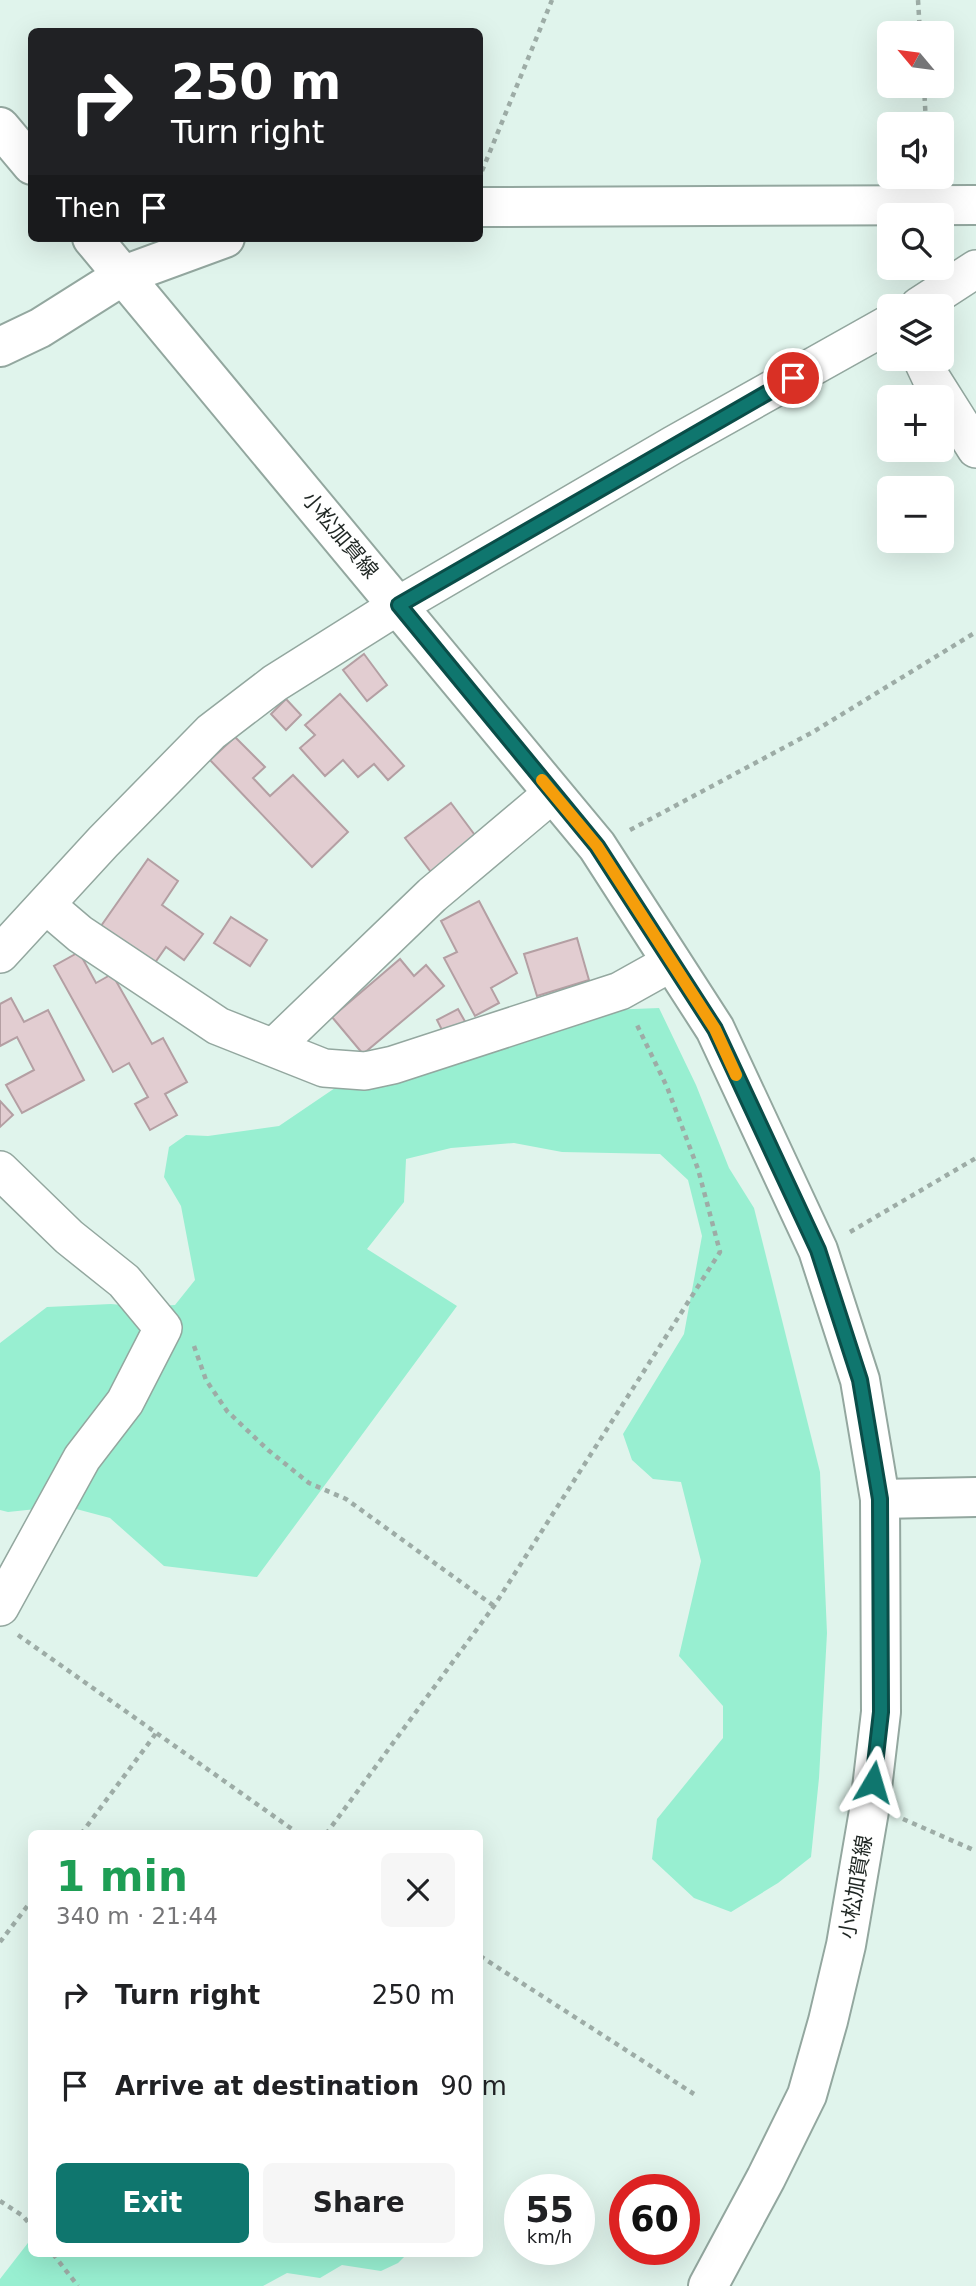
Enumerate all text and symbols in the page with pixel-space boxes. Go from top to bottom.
north arrow [877,21,954,98]
map controls [877,21,954,553]
text: 250 m [171,54,341,111]
icon: right [56,56,147,147]
button: sound [877,112,954,189]
text: Turn right [171,113,324,151]
icon: arrive [135,189,173,227]
text: Then [56,193,121,223]
button: search [877,203,954,280]
button: layers [877,294,954,371]
pin [763,348,823,408]
icon: arrive [774,359,812,397]
button: + [877,385,954,462]
button: − [877,476,954,553]
street label: 小松加賀線 [297,487,383,583]
position arrow [836,1745,910,1819]
street label: 小松加賀線 [835,1833,877,1941]
text: 1 min [56,1852,188,1901]
button: close [381,1853,455,1927]
text: 340 m · 21:44 [56,1903,218,1929]
icon: right [56,1976,94,2014]
text: Turn right [115,1980,260,2010]
text: 250 m [372,1980,455,2010]
icon: arrive [56,2067,94,2105]
text: Arrive at destination [115,2071,419,2101]
text: 90 m [440,2071,507,2101]
button: Exit [56,2163,249,2243]
button: Share [263,2163,455,2243]
speed limit sign: 60 [609,2174,700,2265]
text: 55 [525,2190,574,2230]
text: km/h [527,2226,572,2247]

